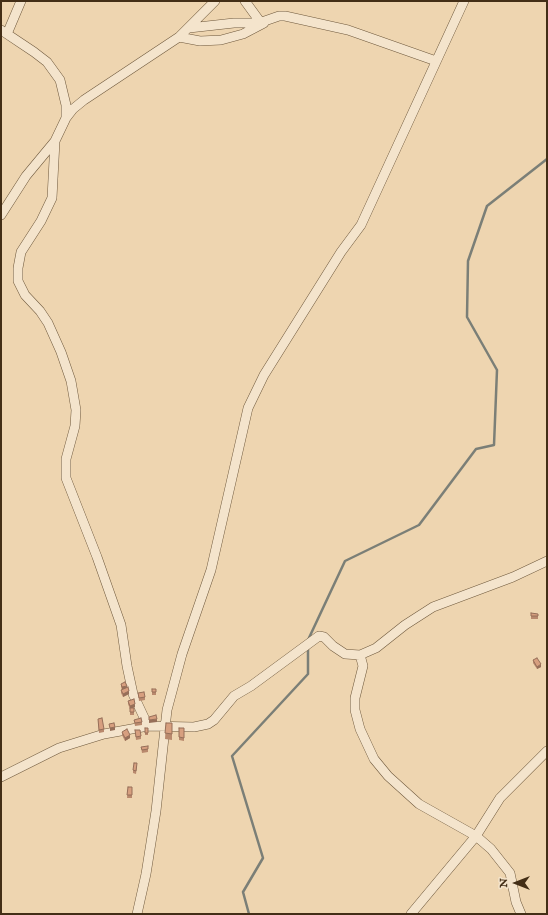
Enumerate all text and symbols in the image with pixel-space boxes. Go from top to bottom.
north arrow [496,863,536,903]
text: N [497,878,511,888]

